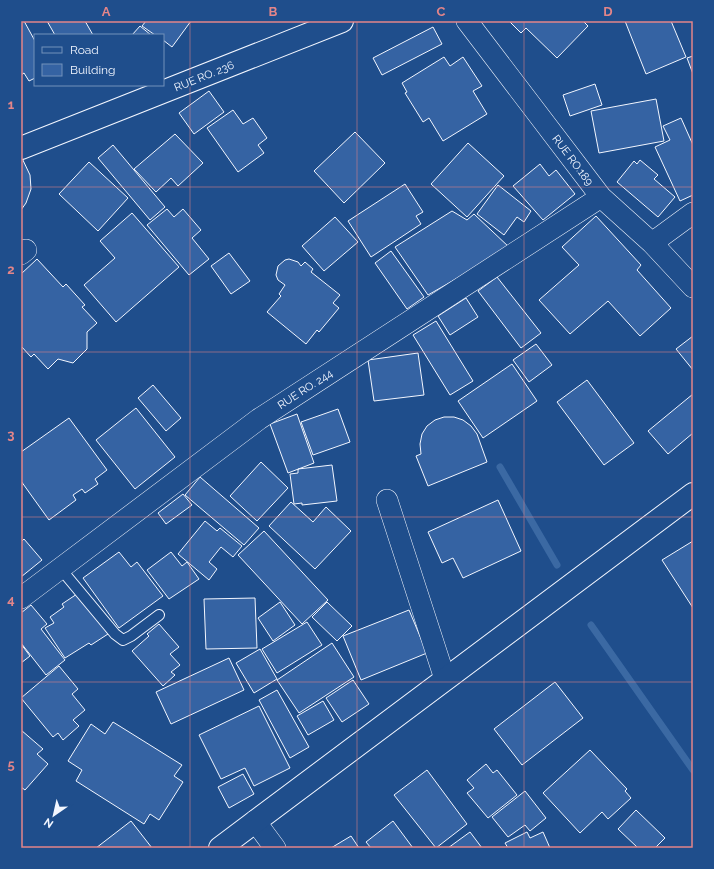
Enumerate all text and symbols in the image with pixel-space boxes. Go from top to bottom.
text: A [102,4,111,19]
text: B [269,4,278,19]
text: C [437,4,446,19]
text: D [603,4,613,19]
legend [34,34,164,86]
text: Road [70,43,99,57]
street label: RUE RO. 236 [172,58,236,94]
text: Building [70,63,116,77]
text: 1 [8,97,15,112]
street label: RUE RO.189 [549,132,596,188]
text: 2 [7,262,15,277]
street label: RUE RO. 244 [275,367,335,412]
text: 3 [7,427,15,442]
text: 4 [7,592,15,607]
text: 5 [7,757,15,772]
north arrow [34,795,74,835]
text: N [42,815,56,831]

